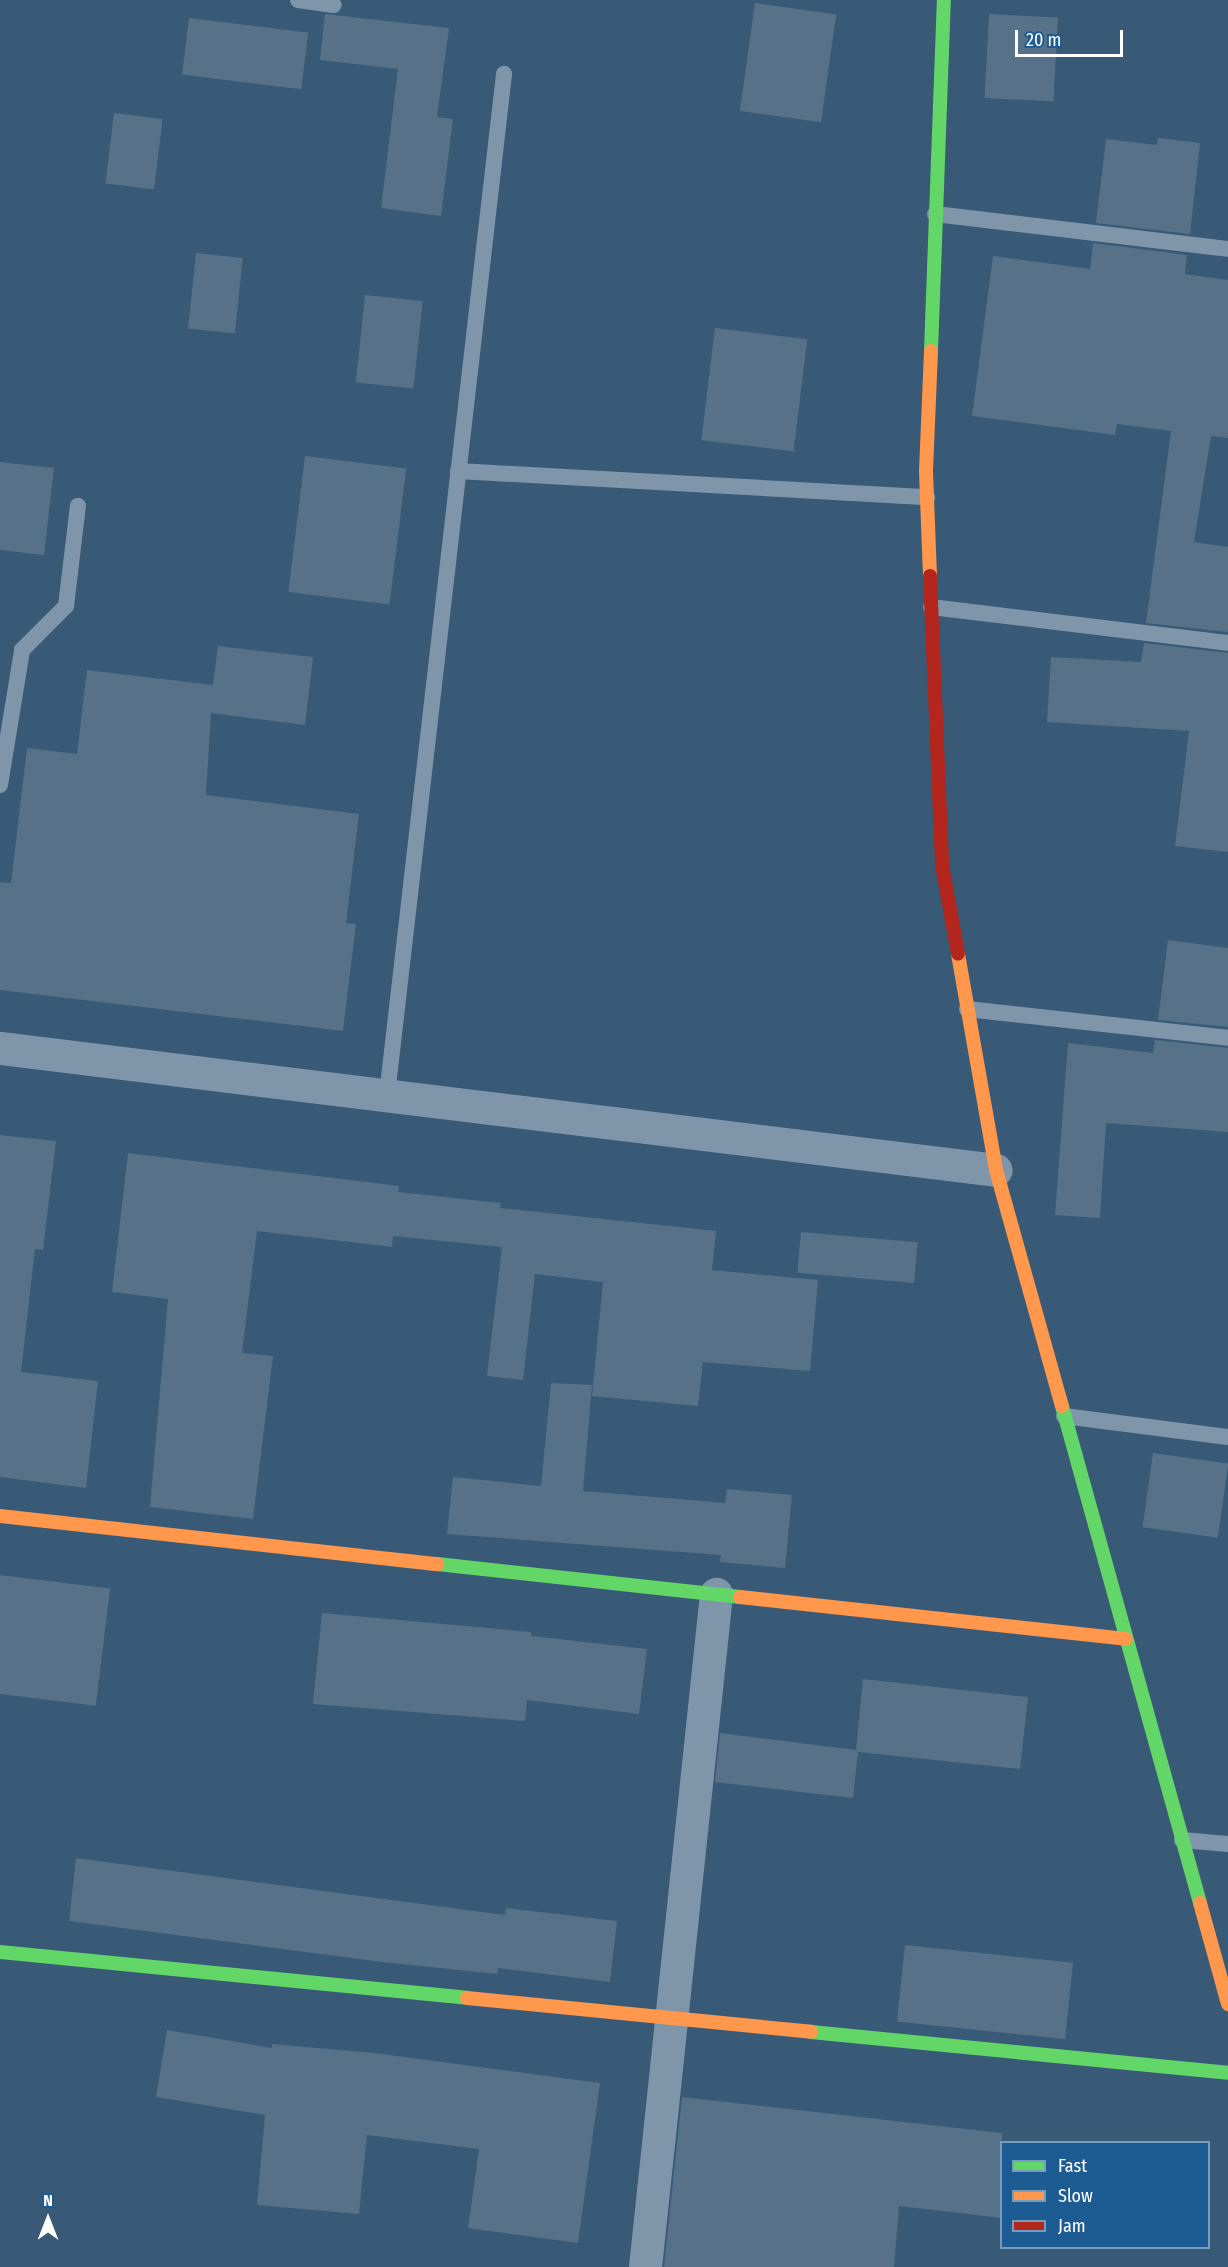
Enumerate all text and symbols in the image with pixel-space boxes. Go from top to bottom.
scale bar [1018,18,1126,56]
text: 20 m [1026,29,1061,51]
legend [1000,2141,1210,2249]
text: Fast [1058,2155,1087,2177]
text: Slow [1058,2185,1093,2207]
north arrow [18,2189,78,2249]
text: N [43,2191,53,2210]
text: Jam [1058,2215,1086,2237]

